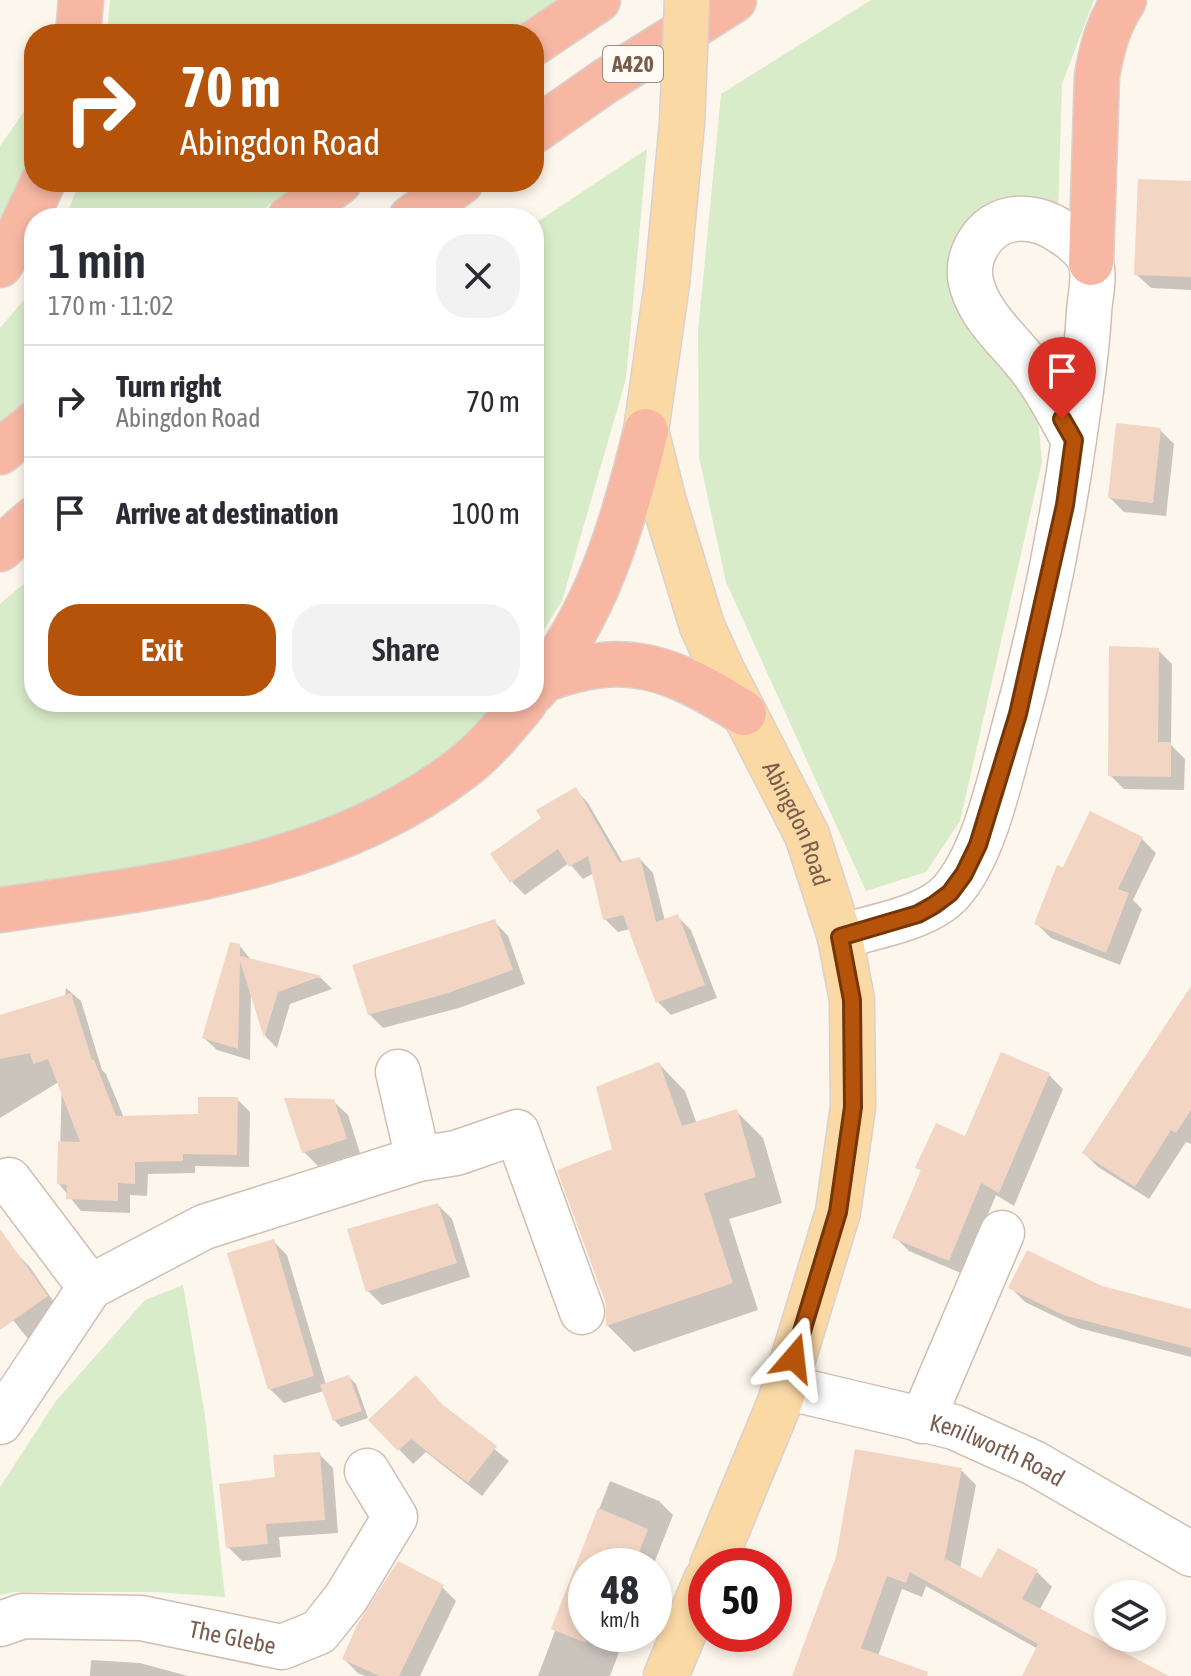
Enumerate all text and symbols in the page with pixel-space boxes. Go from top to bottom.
road number: A420 [603,46,663,82]
text: 70 m [180,55,281,119]
icon: right [48,56,152,160]
text: Abingdon Road [180,121,380,163]
text: 1 min [48,233,146,288]
button: close [436,234,520,318]
text: 170 m · 11:02 [48,291,174,321]
pin [1028,337,1096,419]
icon: arrive [1040,349,1084,393]
text: Turn right [116,369,222,403]
icon: right [48,379,92,423]
text: 70 m [466,384,520,418]
text: Abingdon Road [116,403,261,433]
icon: arrive [48,491,92,535]
text: Arrive at destination [116,496,338,530]
text: 100 m [452,496,520,530]
button: Exit [48,604,276,696]
button: Share [292,604,520,696]
street label: Abingdon Road [758,757,836,889]
position arrow [752,1316,836,1400]
street label: Kenilworth Road [927,1408,1070,1491]
speed limit sign: 50 [688,1548,792,1652]
text: 48 [601,1567,639,1612]
map controls [1094,1580,1166,1652]
button: layers [1094,1580,1166,1652]
text: km/h [600,1608,640,1631]
street label: The Glebe [187,1615,279,1659]

